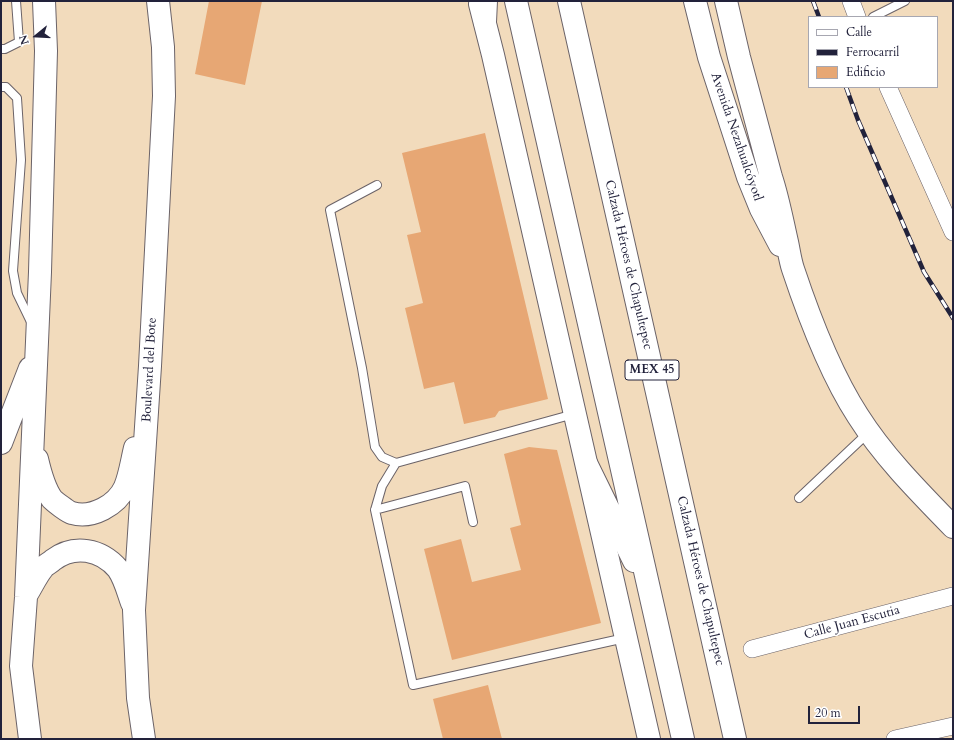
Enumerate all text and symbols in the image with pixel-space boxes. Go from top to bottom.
north arrow [16,16,56,56]
legend [808,16,938,88]
text: Calle [846,24,872,40]
text: N [16,33,33,47]
text: Ferrocarril [846,44,899,60]
text: Edificio [846,64,885,80]
street label: Avenida Nezahualcóyotl [707,71,765,203]
street label: Calzada Héroes de Chapultepec [601,179,655,351]
street label: Boulevard del Bote [139,317,161,423]
road number: MEX 45 [625,360,679,380]
street label: Calzada Héroes de Chapultepec [673,495,727,667]
street label: Calle Juan Escutia [802,603,902,643]
scale bar [810,698,862,724]
text: 20 m [815,705,841,721]

